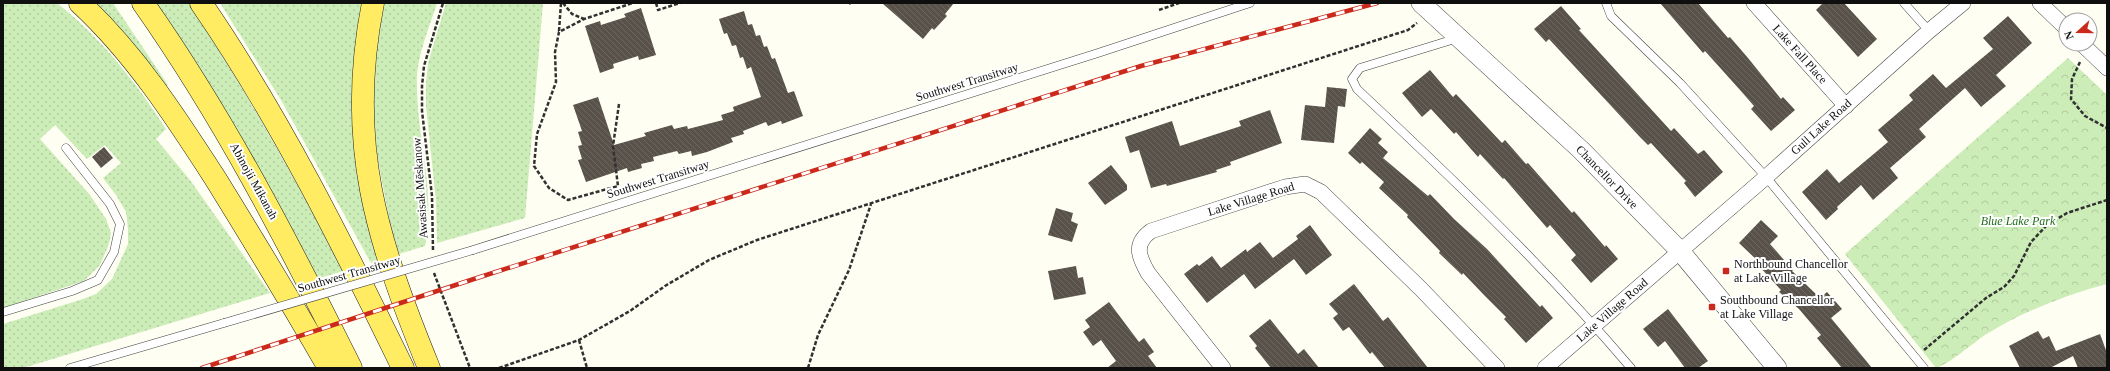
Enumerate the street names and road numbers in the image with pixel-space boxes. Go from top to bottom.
street label: Lake Fall Place [1770,22,1830,86]
street label: Southwest Transitway [914,60,1020,104]
street label: Gull Lake Road [1788,96,1854,158]
street label: Awasisak Mēskanow [409,137,431,239]
street label: Abinojii Mikanah [227,140,281,222]
street label: Chancellor Drive [1573,142,1641,212]
street label: Southwest Transitway [605,157,711,201]
street label: Lake Village Road [1206,179,1296,219]
street label: Southwest Transitway [296,253,402,295]
street label: Lake Village Road [1574,275,1650,345]

